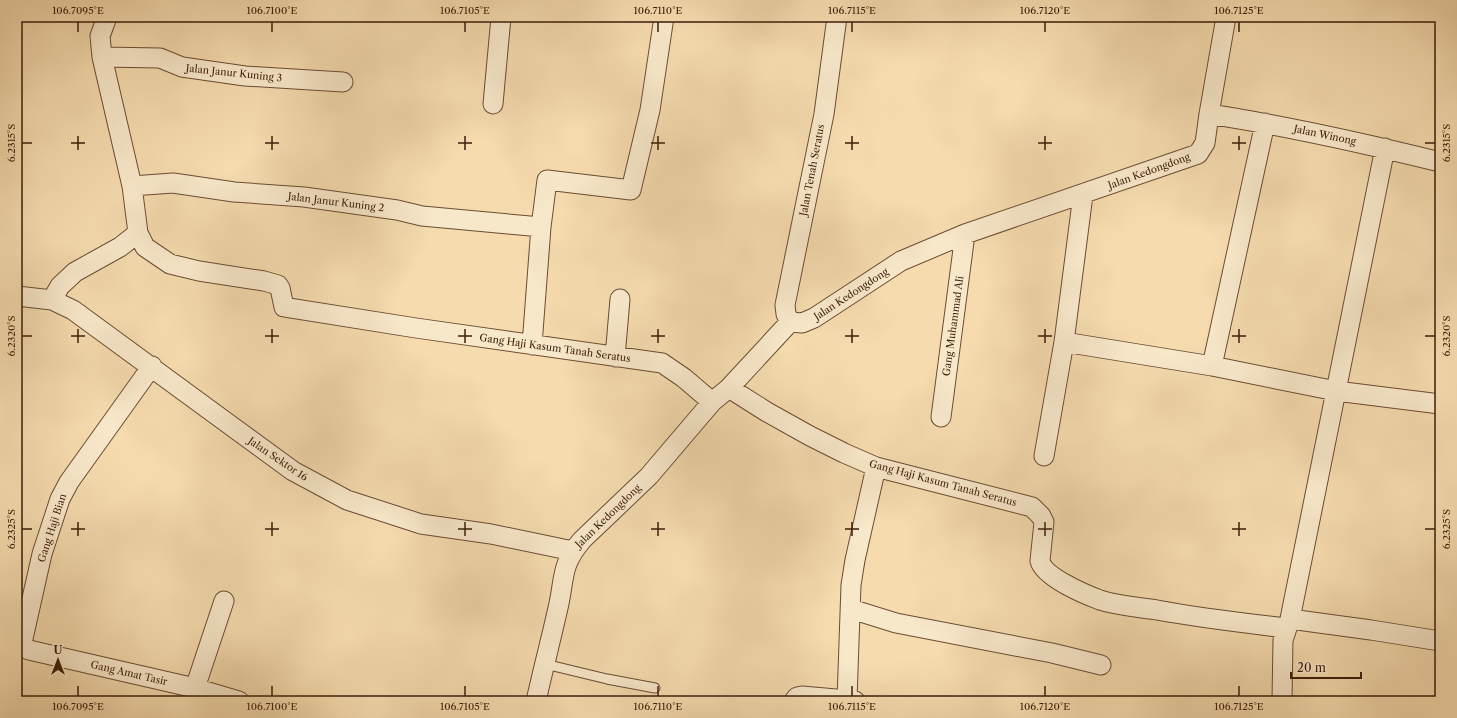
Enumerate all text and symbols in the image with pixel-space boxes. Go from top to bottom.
text: 106.7095°E [52,4,104,17]
text: 106.7100°E [247,4,298,17]
text: 106.7105°E [440,4,490,17]
text: 106.7110°E [634,4,682,17]
text: 106.7115°E [828,4,876,17]
text: 106.7120°E [1020,4,1070,17]
text: 106.7125°E [1214,4,1264,17]
street label: Jalan Janur Kuning 3 [183,61,283,85]
street label: Jalan Winong [1291,122,1358,148]
street label: Jalan Tenah Seratus [796,123,827,219]
text: 6.2315°S [5,124,18,162]
text: 6.2315°S [1440,124,1453,162]
street label: Jalan Kedongdong [1104,150,1193,193]
street label: Jalan Janur Kuning 2 [285,189,385,214]
street label: Jalan Kedongdong [810,265,891,324]
street label: Gang Muhammad Ali [940,275,966,377]
text: 6.2320°S [5,315,18,357]
text: 6.2320°S [1440,315,1453,357]
street label: Gang Haji Kasum Tanah Seratus [479,331,631,365]
street label: Jalan Sektor 16 [244,433,311,484]
street label: Gang Haji Kasum Tanah Seratus [868,457,1018,509]
street label: Jalan Kedongdong [571,481,644,552]
street label: Gang Haji Bian [35,491,69,564]
text: 6.2325°S [5,509,18,549]
text: 6.2325°S [1440,509,1453,549]
north arrow [38,640,78,680]
text: U [54,643,63,657]
scale bar [1291,654,1361,680]
street label: Gang Amat Tasir [89,658,169,688]
text: 20 m [1297,660,1326,675]
text: 106.7095°E [52,700,104,713]
text: 106.7100°E [247,700,298,713]
text: 106.7105°E [440,700,490,713]
text: 106.7110°E [634,700,682,713]
text: 106.7115°E [828,700,876,713]
text: 106.7120°E [1020,700,1070,713]
text: 106.7125°E [1214,700,1264,713]

